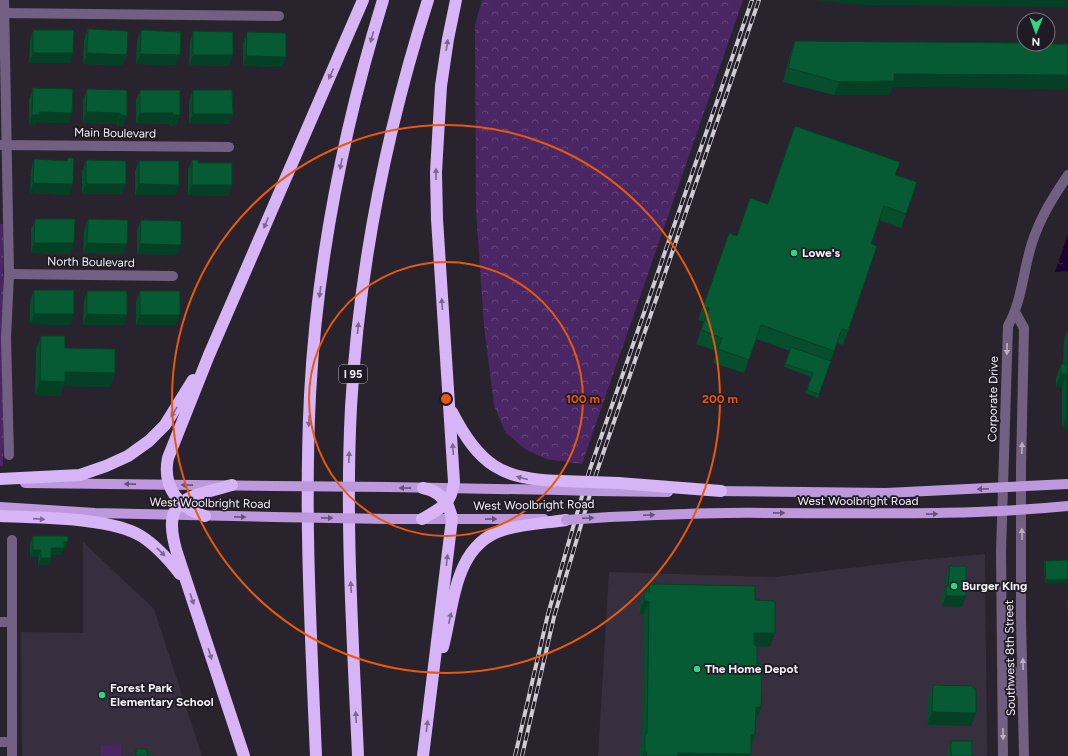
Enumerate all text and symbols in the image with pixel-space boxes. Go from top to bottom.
north arrow [1016,12,1056,52]
one-way arrow [369,32,375,44]
text: N [1031,35,1040,48]
one-way arrow [444,38,450,51]
one-way arrow [328,69,334,80]
street label: Main Boulevard [74,125,156,141]
one-way arrow [338,158,344,170]
one-way arrow [433,167,439,180]
one-way arrow [263,217,269,228]
place label: Lowe's [802,246,841,260]
marker: Lowe's [789,248,799,258]
street label: North Boulevard [47,254,135,270]
one-way arrow [317,286,323,298]
one-way arrow [439,298,446,310]
one-way arrow [354,321,361,334]
one-way arrow [1004,343,1010,356]
street label: Corporate Drive [985,356,1001,442]
road number: I 95 [339,365,367,383]
centre of rings [439,392,453,406]
text: 100 m [566,392,600,406]
text: 200 m [702,392,738,406]
one-way arrow [170,407,178,417]
one-way arrow [306,415,312,428]
one-way arrow [1019,441,1025,454]
one-way arrow [449,443,456,455]
one-way arrow [346,450,352,463]
one-way arrow [516,475,528,481]
one-way arrow [123,481,136,487]
one-way arrow [180,482,193,488]
one-way arrow [399,484,411,491]
one-way arrow [976,486,989,492]
street label: West Woolbright Road [797,494,919,508]
street label: West Woolbright Road [149,495,271,511]
street label: West Woolbright Road [473,497,595,513]
one-way arrow [773,510,786,516]
one-way arrow [926,511,939,517]
one-way arrow [643,512,655,519]
one-way arrow [234,514,247,520]
one-way arrow [33,515,45,522]
one-way arrow [321,515,334,521]
one-way arrow [582,515,594,522]
one-way arrow [485,516,498,522]
one-way arrow [1019,527,1025,540]
one-way arrow [156,547,166,557]
one-way arrow [444,554,450,566]
place label: Burger King [962,579,1027,593]
one-way arrow [348,580,354,593]
marker: Burger King [949,581,959,591]
one-way arrow [189,593,195,605]
street label: Southwest 8th Street [1002,599,1018,716]
one-way arrow [447,612,453,624]
one-way arrow [207,648,213,660]
one-way arrow [1020,657,1026,670]
place label: The Home Depot [705,662,799,676]
marker: The Home Depot [692,664,702,674]
place label: Forest Park Elementary School [110,681,214,709]
marker: Forest Park Elementary School [97,690,107,700]
one-way arrow [353,711,360,723]
one-way arrow [423,720,430,732]
one-way arrow [1000,728,1006,741]

